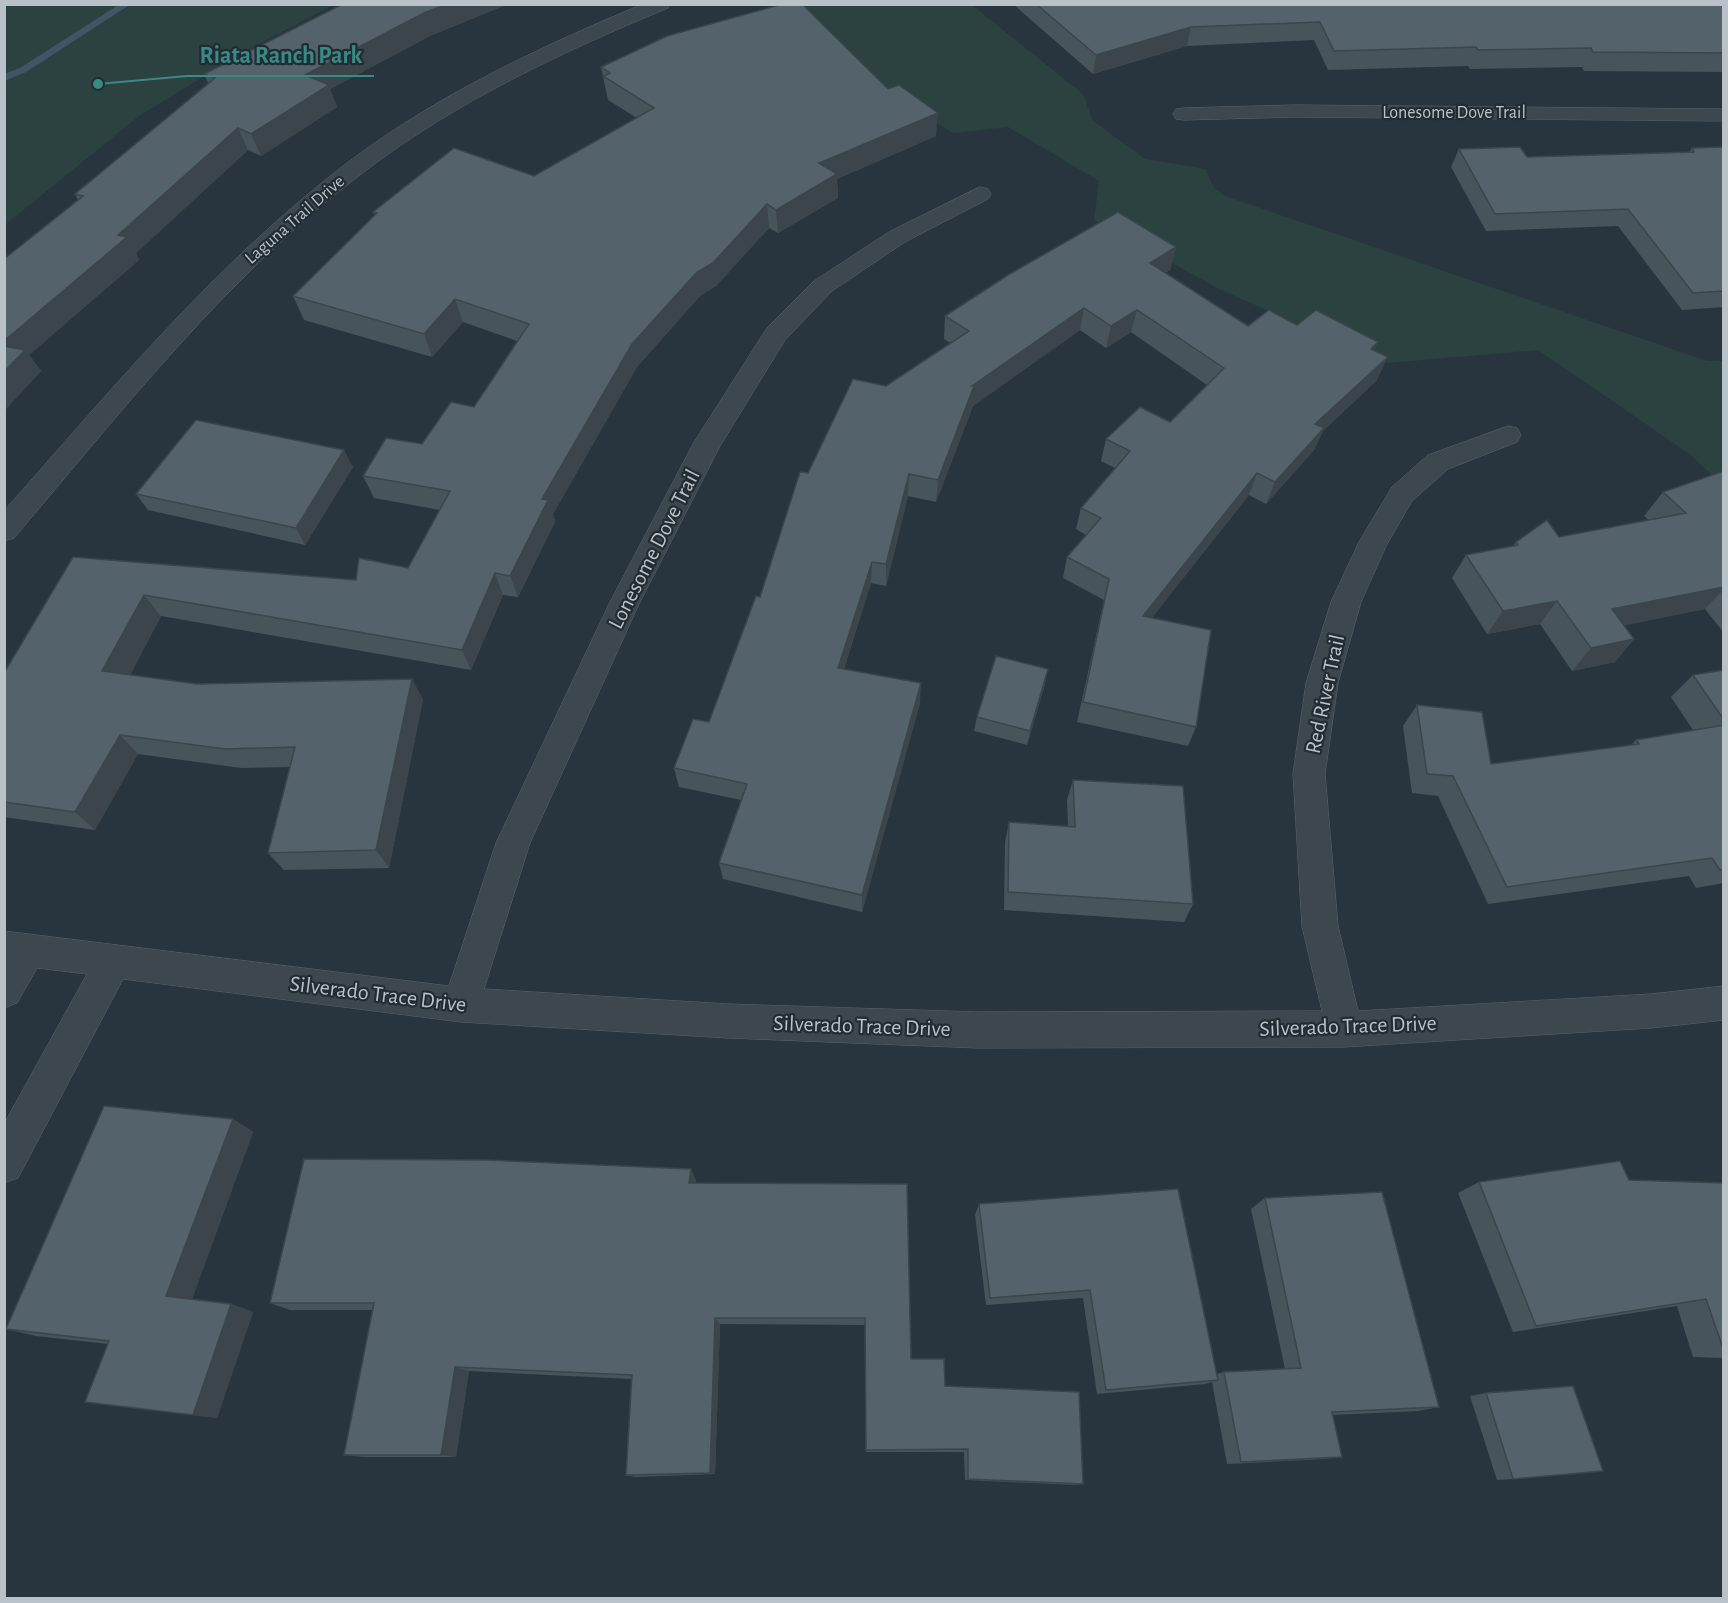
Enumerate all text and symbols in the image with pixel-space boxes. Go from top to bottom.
callout: Riata Ranch Park [187,34,374,76]
text: Riata Ranch Park [200,44,363,68]
street label: Lonesome Dove Trail [1382,104,1526,122]
street label: Laguna Trail Drive [242,172,348,268]
street label: Lonesome Dove Trail [604,466,704,632]
street label: Red River Trail [1302,632,1348,756]
street label: Silverado Trace Drive [289,972,467,1016]
street label: Silverado Trace Drive [773,1012,951,1040]
street label: Silverado Trace Drive [1259,1012,1437,1040]

